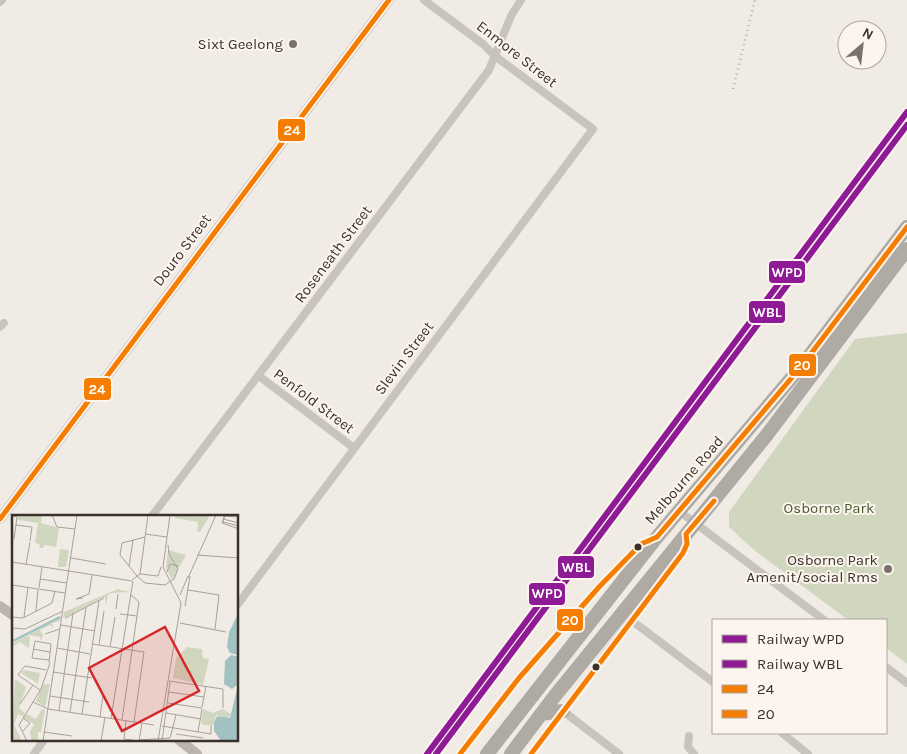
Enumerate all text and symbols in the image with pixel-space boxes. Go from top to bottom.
street label: Enmore Street [473,17,561,91]
north arrow [837,20,887,70]
text: N [859,24,876,44]
place label: Sixt Geelong [198,35,284,53]
marker: Sixt Geelong [287,38,299,50]
line badge: 24 [277,118,306,142]
text: 24 [284,122,301,139]
street label: Roseneath Street [290,201,376,306]
street label: Douro Street [149,210,215,290]
line badge: WPD [768,260,806,284]
text: WPD [772,264,803,281]
line badge: WBL [748,300,786,324]
text: WBL [752,304,782,321]
street label: Slevin Street [371,318,438,398]
line badge: 20 [788,353,817,377]
text: 20 [793,357,811,374]
street label: Penfold Street [270,365,358,437]
line badge: 24 [83,377,112,401]
text: 24 [89,381,106,398]
street label: Melbourne Road [641,432,727,528]
park label: Osborne Park [784,499,874,517]
inset map [12,515,239,742]
unlabelled marker [633,542,643,552]
place label: Osborne Park Amenit/social Rms [747,551,878,586]
line badge: WBL [557,555,595,579]
text: WBL [561,559,591,576]
marker: Osborne Park Amenit/social Rms [882,563,894,575]
line badge: WPD [528,582,566,606]
text: WPD [532,585,563,602]
line badge: 20 [556,608,584,632]
text: 20 [561,612,579,629]
legend [712,619,887,734]
text: Railway WPD [757,630,844,648]
text: Railway WBL [757,655,843,673]
unlabelled marker [591,662,601,672]
text: 24 [757,680,775,698]
text: 20 [757,705,775,723]

